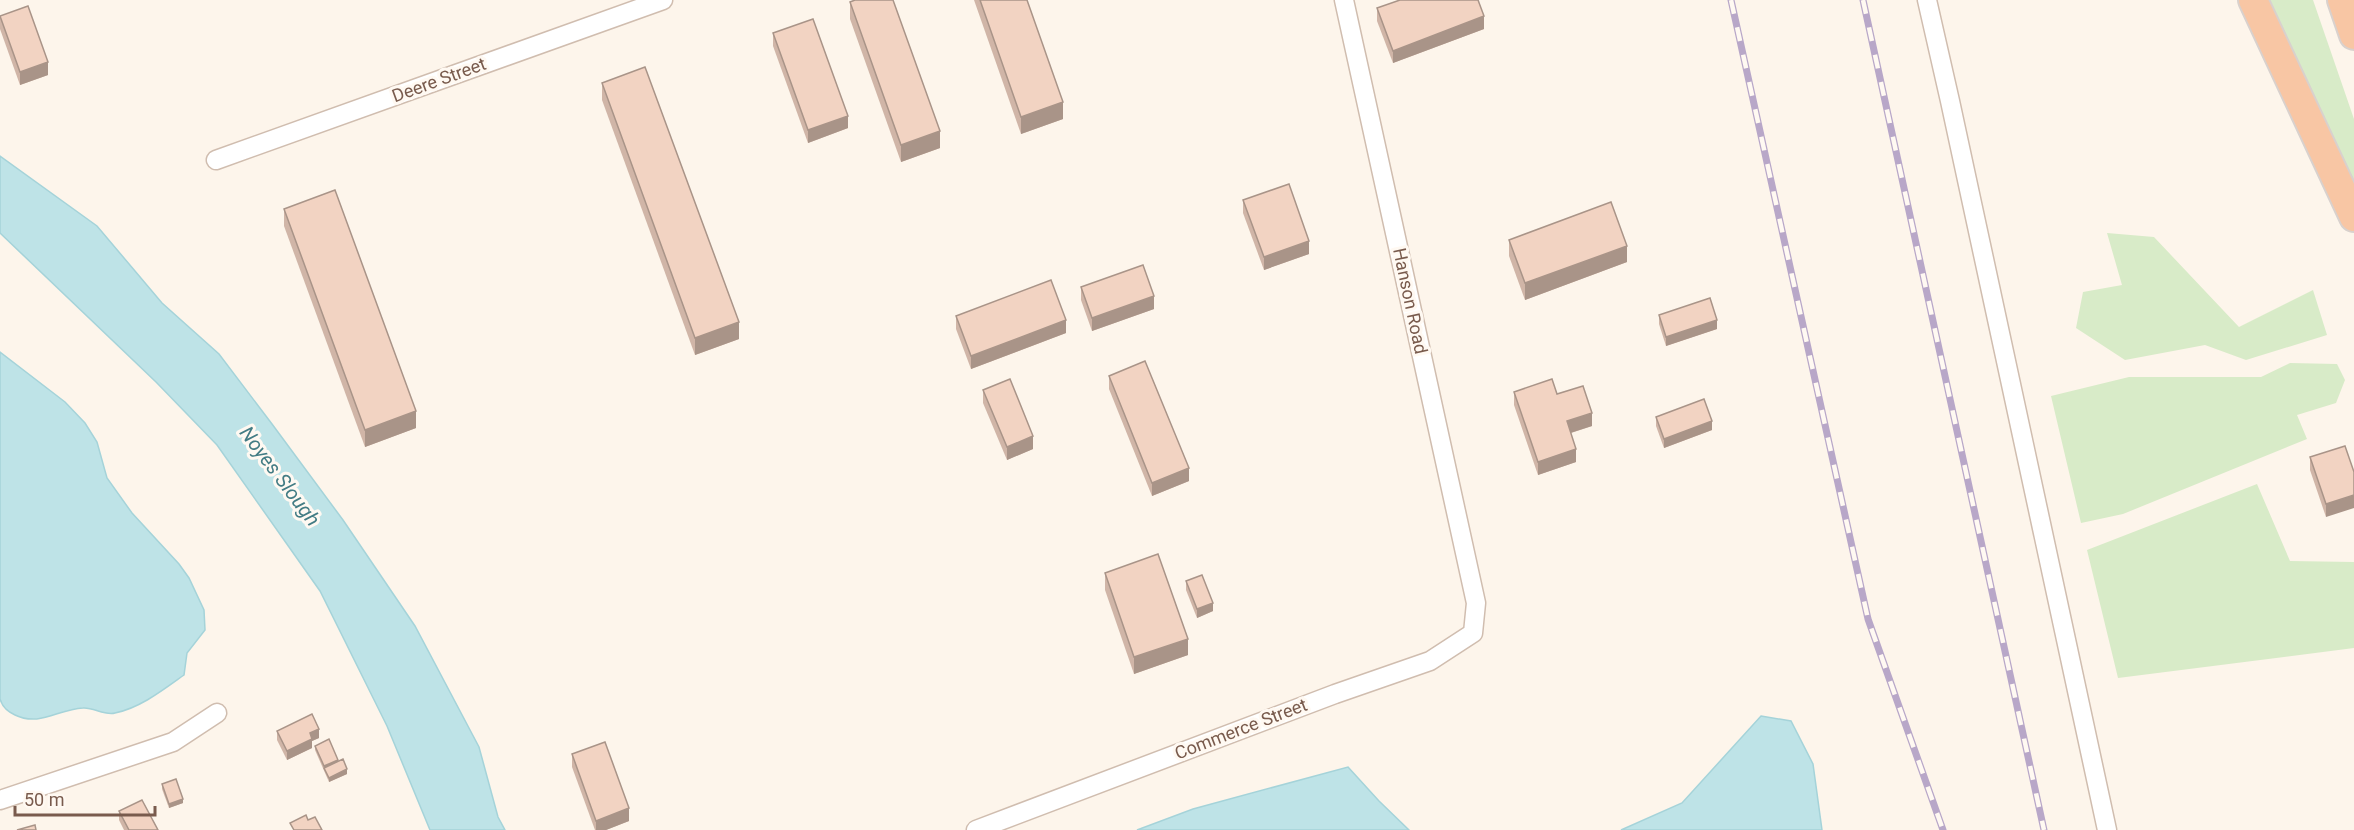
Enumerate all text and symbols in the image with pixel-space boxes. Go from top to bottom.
street label: Deere Street [389,53,489,106]
street label: Hanson Road [1389,246,1432,356]
water label: Noyes Slough [235,421,325,531]
street label: Commerce Street [1172,694,1310,763]
scale bar [15,779,154,817]
text: 50 m [24,789,64,810]

